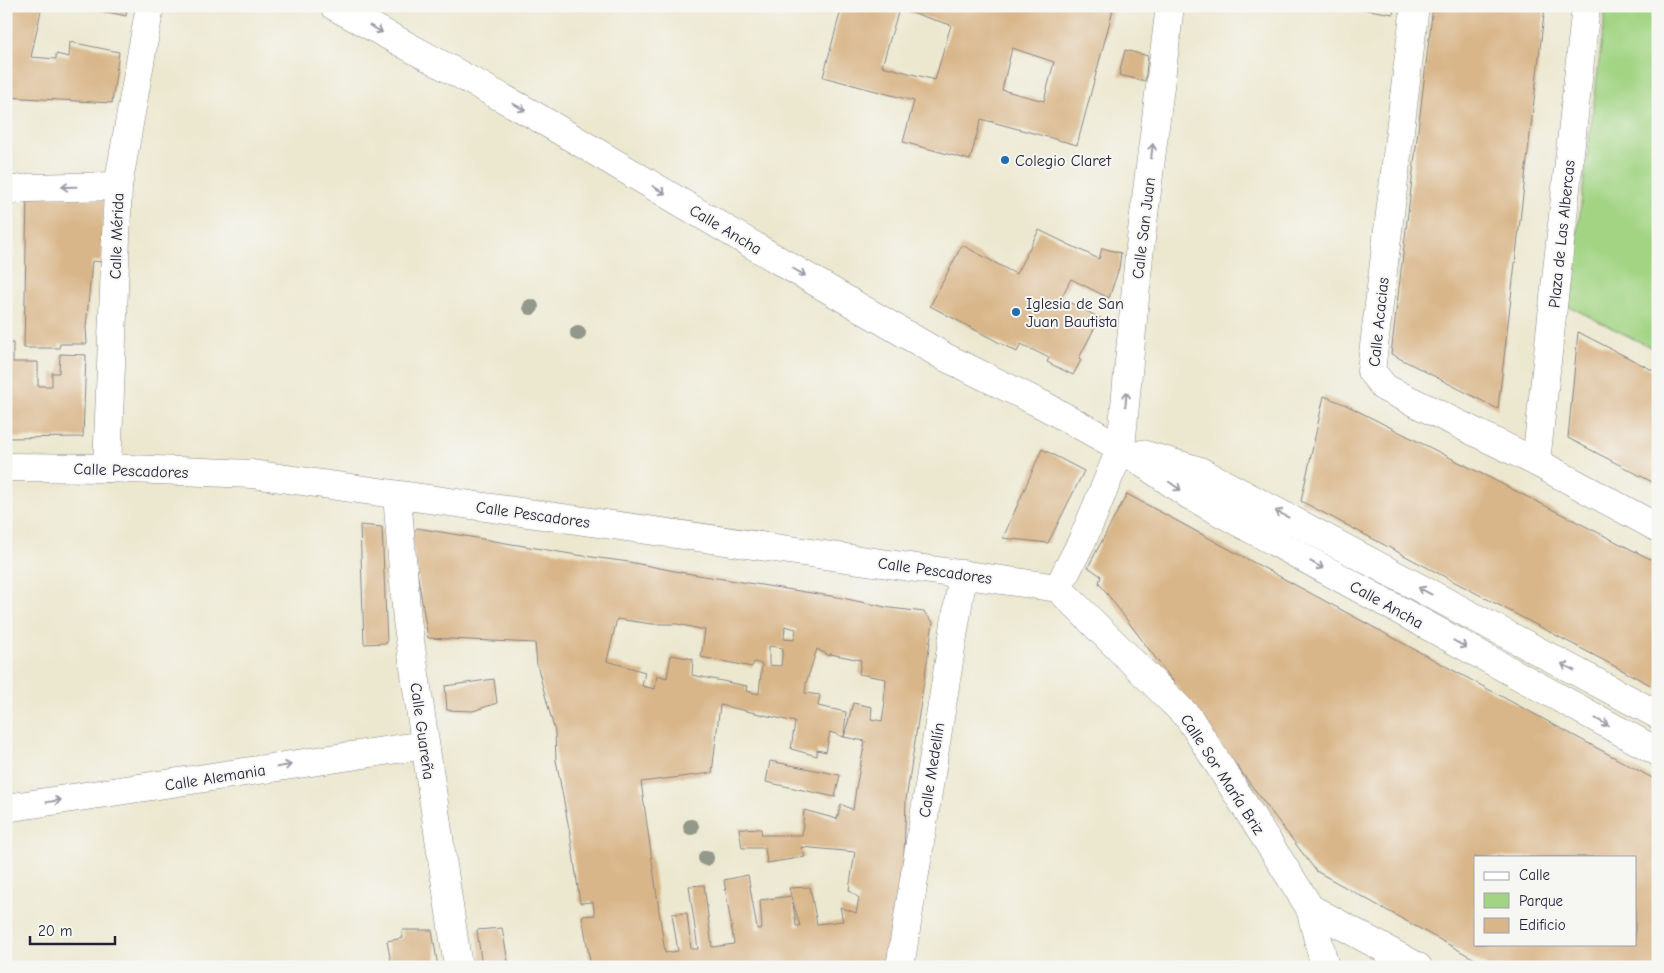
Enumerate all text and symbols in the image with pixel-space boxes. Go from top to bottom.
one-way arrow [369,25,383,35]
one-way arrow [512,102,527,112]
one-way arrow [1148,143,1158,159]
place label: Colegio Claret [1015,152,1111,170]
marker: Colegio Claret [999,154,1011,166]
street label: Plaza de Las Albercas [1545,159,1579,309]
street label: Calle San Juan [1129,176,1159,280]
one-way arrow [62,182,78,192]
one-way arrow [652,185,666,195]
street label: Calle Mérida [106,192,128,280]
street label: Calle Ancha [686,201,765,258]
one-way arrow [792,268,806,278]
street label: Calle Acacias [1365,276,1393,368]
place label: Iglesia de San Juan Bautista [1026,295,1124,331]
marker: Iglesia de San Juan Bautista [1010,306,1022,318]
one-way arrow [1121,391,1131,407]
street label: Calle Pescadores [73,460,189,482]
one-way arrow [1168,481,1182,491]
street label: Calle Pescadores [475,498,591,532]
one-way arrow [1274,509,1289,519]
street label: Calle Pescadores [877,554,993,588]
one-way arrow [1309,561,1324,571]
street label: Calle Ancha [1347,577,1426,632]
one-way arrow [1418,586,1433,595]
one-way arrow [1452,639,1466,649]
one-way arrow [1561,662,1576,672]
street label: Calle Guareña [406,682,438,781]
street label: Calle Sor María Briz [1177,711,1268,838]
one-way arrow [1594,717,1609,727]
street label: Calle Medellín [916,721,948,819]
street label: Calle Alemania [164,761,267,795]
one-way arrow [276,761,292,771]
one-way arrow [46,795,62,805]
legend [1474,856,1636,946]
text: Calle [1519,866,1551,884]
text: Parque [1519,892,1564,910]
scale bar [30,913,115,945]
text: Edificio [1519,916,1566,934]
text: 20 m [38,922,72,940]

